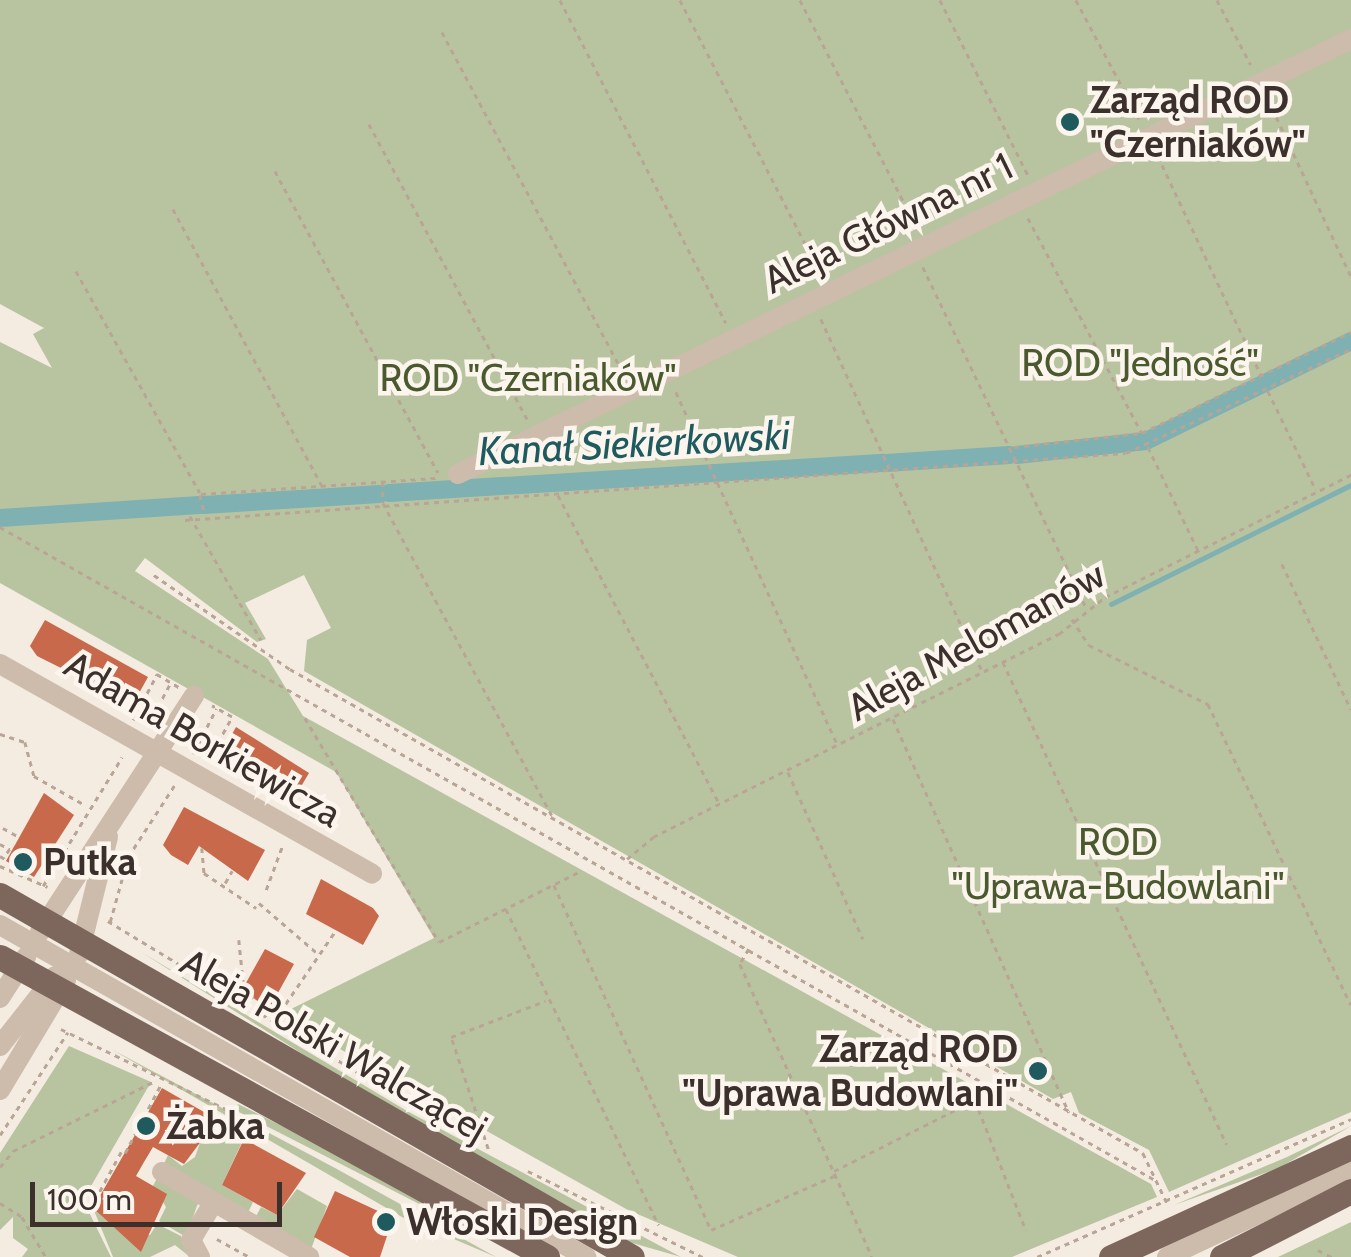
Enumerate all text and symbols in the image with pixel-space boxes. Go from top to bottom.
place label: Zarząd ROD "Czerniaków" [1090,77,1305,166]
marker: Zarząd ROD "Czerniaków" [1059,111,1081,133]
street label: Aleja Główna nr 1 [756,143,1020,303]
park label: ROD "Jedność" [1021,340,1259,386]
park label: ROD "Czerniaków" [379,355,677,401]
water label: Kanał Siekierkowski [477,411,791,475]
street label: Aleja Melomanów [840,552,1112,730]
street label: Adama Borkiewicza [57,641,349,837]
park label: ROD "Uprawa-Budowlani" [951,819,1285,908]
place label: Putka [43,839,137,885]
marker: Putka [12,851,34,873]
street label: Aleja Polski Walczącej [173,939,495,1151]
place label: Zarząd ROD "Uprawa Budowlani" [682,1026,1018,1116]
marker: Zarząd ROD "Uprawa Budowlani" [1027,1060,1049,1082]
place label: Żabka [166,1103,265,1149]
marker: Żabka [135,1115,157,1137]
scale bar [35,1162,288,1224]
text: 100 m [47,1181,132,1218]
place label: Włoski Design [406,1199,638,1245]
marker: Włoski Design [375,1211,397,1233]

